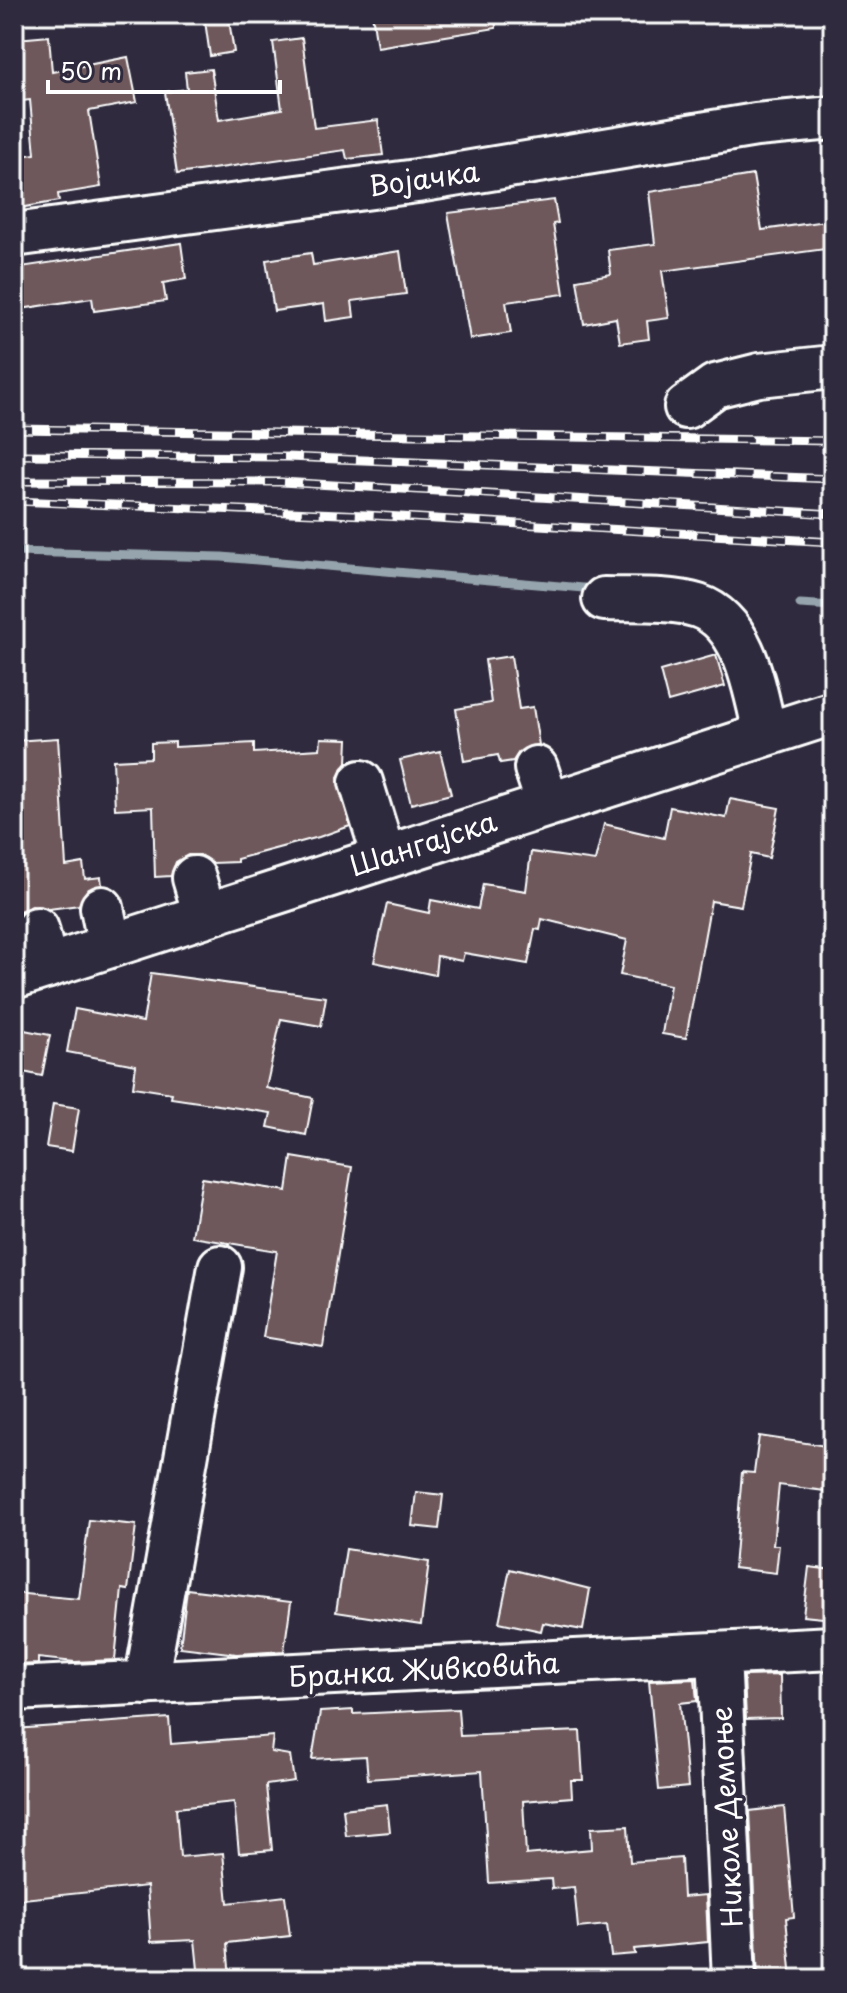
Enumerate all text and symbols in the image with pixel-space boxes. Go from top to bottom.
scale bar [48,44,280,94]
text: 50 m [60,52,122,88]
street label: Војачка [366,148,482,207]
street label: Шангајска [343,798,502,887]
street label: Бранка Живковића [287,1640,561,1697]
street label: Николе Демоње [698,1706,753,1929]

